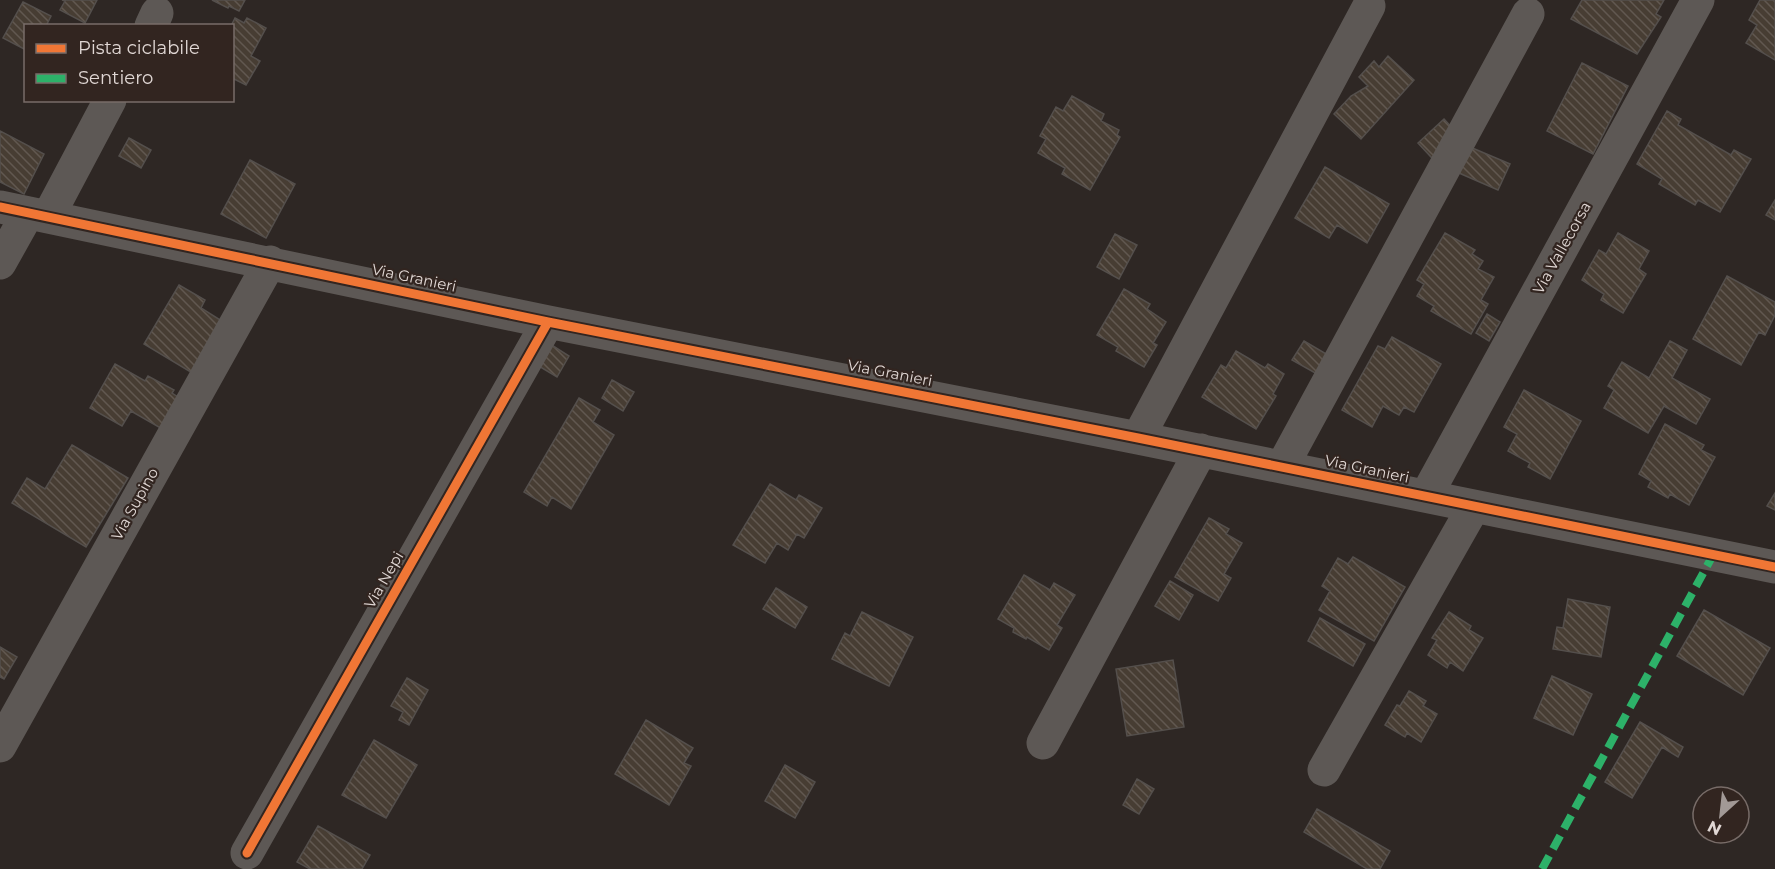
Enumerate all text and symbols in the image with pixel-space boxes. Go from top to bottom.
legend [24,24,234,102]
text: Pista ciclabile [78,37,200,59]
text: Sentiero [78,67,153,89]
street label: Via Vallecorsa [1528,198,1595,297]
street label: Via Granieri [370,259,458,296]
street label: Via Granieri [846,355,934,390]
street label: Via Granieri [1323,450,1411,487]
street label: Via Supino [107,464,162,543]
street label: Via Nepi [360,548,407,612]
north arrow [1691,785,1751,845]
text: N [1704,817,1724,839]

